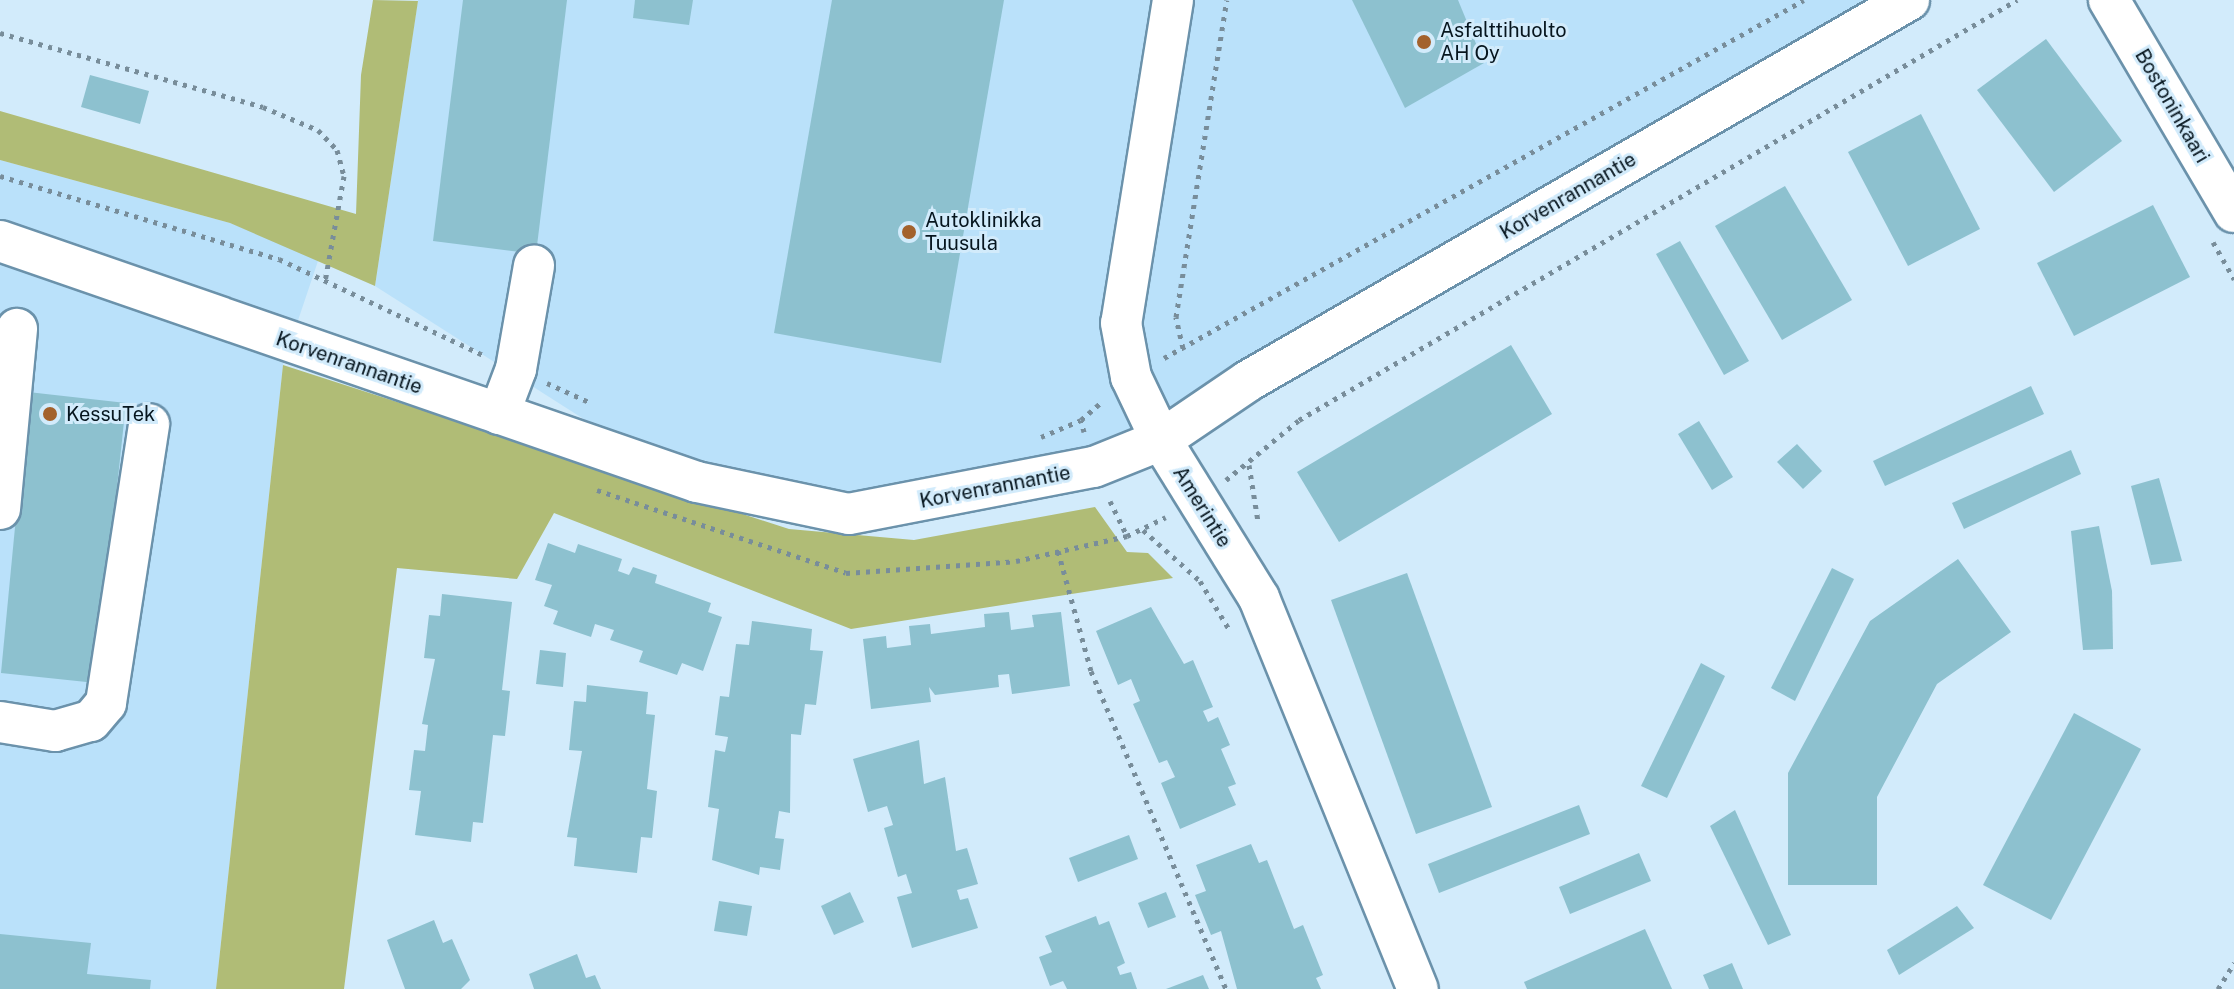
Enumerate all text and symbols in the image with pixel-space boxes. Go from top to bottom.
place label: Asfalttihuolto AH Oy [1440,18,1567,65]
marker: Asfalttihuolto AH Oy [1415,33,1433,51]
street label: Bostoninkaari [2130,45,2214,167]
street label: Korvenrannantie [1496,147,1640,245]
place label: Autoklinikka Tuusula [925,208,1042,255]
marker: Autoklinikka Tuusula [900,223,918,241]
street label: Korvenrannantie [273,327,425,399]
place label: KessuTek [66,402,155,426]
marker: KessuTek [41,405,59,423]
street label: Korvenrannantie [918,461,1072,513]
street label: Amerintie [1168,462,1236,552]

